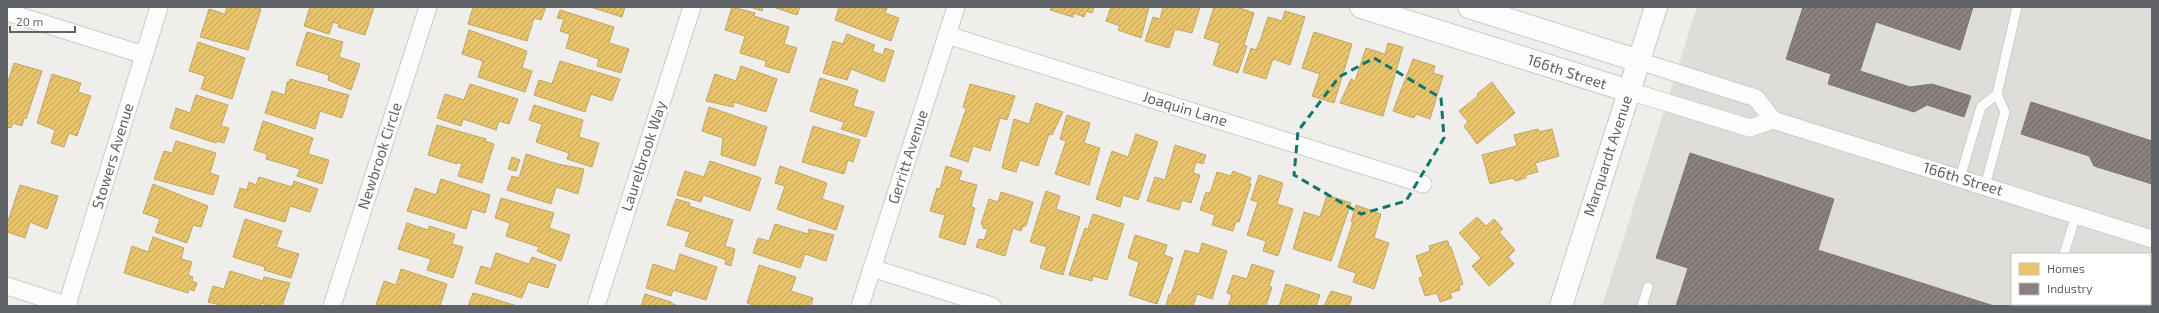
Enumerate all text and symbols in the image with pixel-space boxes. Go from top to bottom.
scale bar [10,8,75,34]
text: 20 m [16,14,43,28]
street label: 166th Street [1525,50,1610,92]
street label: Joaquin Lane [1141,87,1230,129]
street label: Marquardt Avenue [1579,93,1635,218]
street label: Laurelbrook Way [617,98,669,213]
street label: Newbrook Circle [353,100,405,211]
street label: Stowers Avenue [87,101,137,211]
street label: Gerritt Avenue [883,107,931,206]
street label: 166th Street [1921,157,2006,199]
legend [2011,253,2151,305]
text: Homes [2047,261,2085,275]
text: Industry [2047,281,2093,295]

